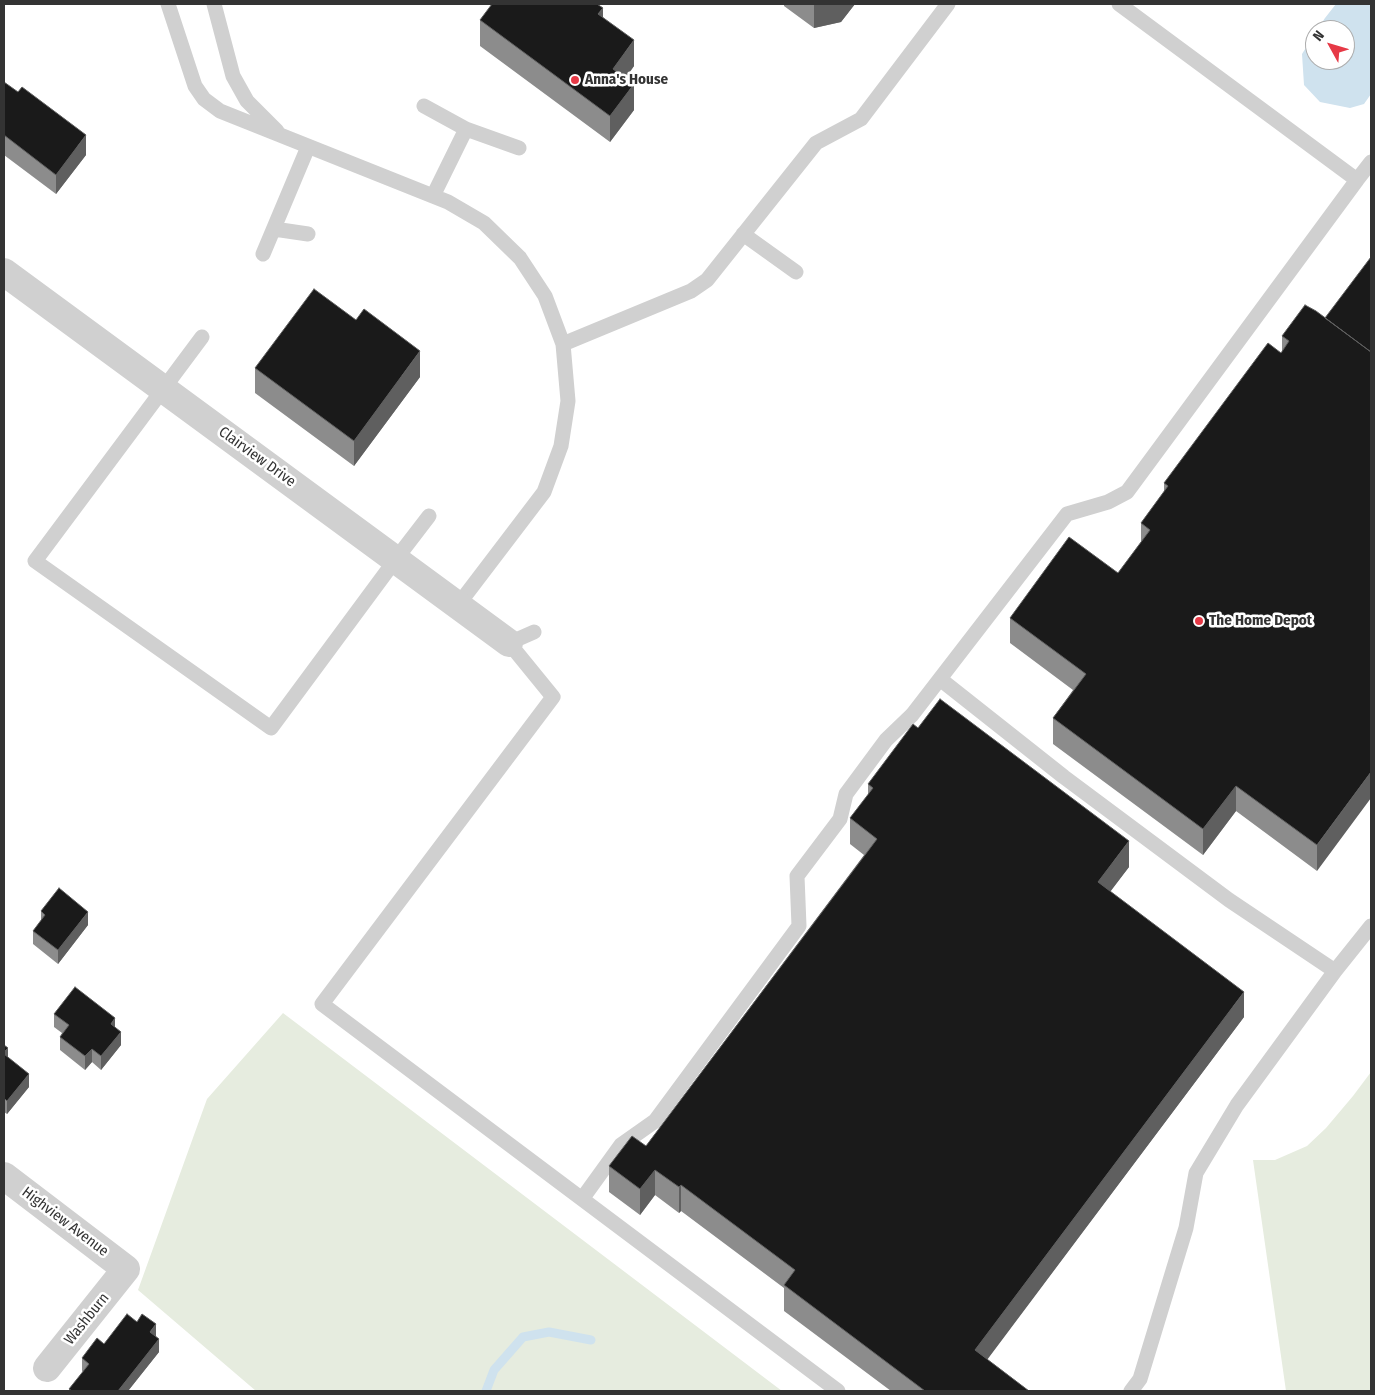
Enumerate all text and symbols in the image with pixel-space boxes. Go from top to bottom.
north arrow [1305,20,1355,70]
text: N [1309,27,1328,44]
place label: Anna's House [585,71,668,89]
marker: Anna's House [569,74,581,86]
street label: Clairview Drive [215,423,299,491]
place label: The Home Depot [1209,612,1312,630]
marker: The Home Depot [1193,615,1205,627]
street label: Highview Avenue [18,1184,112,1260]
street label: Washburn [61,1290,113,1348]

